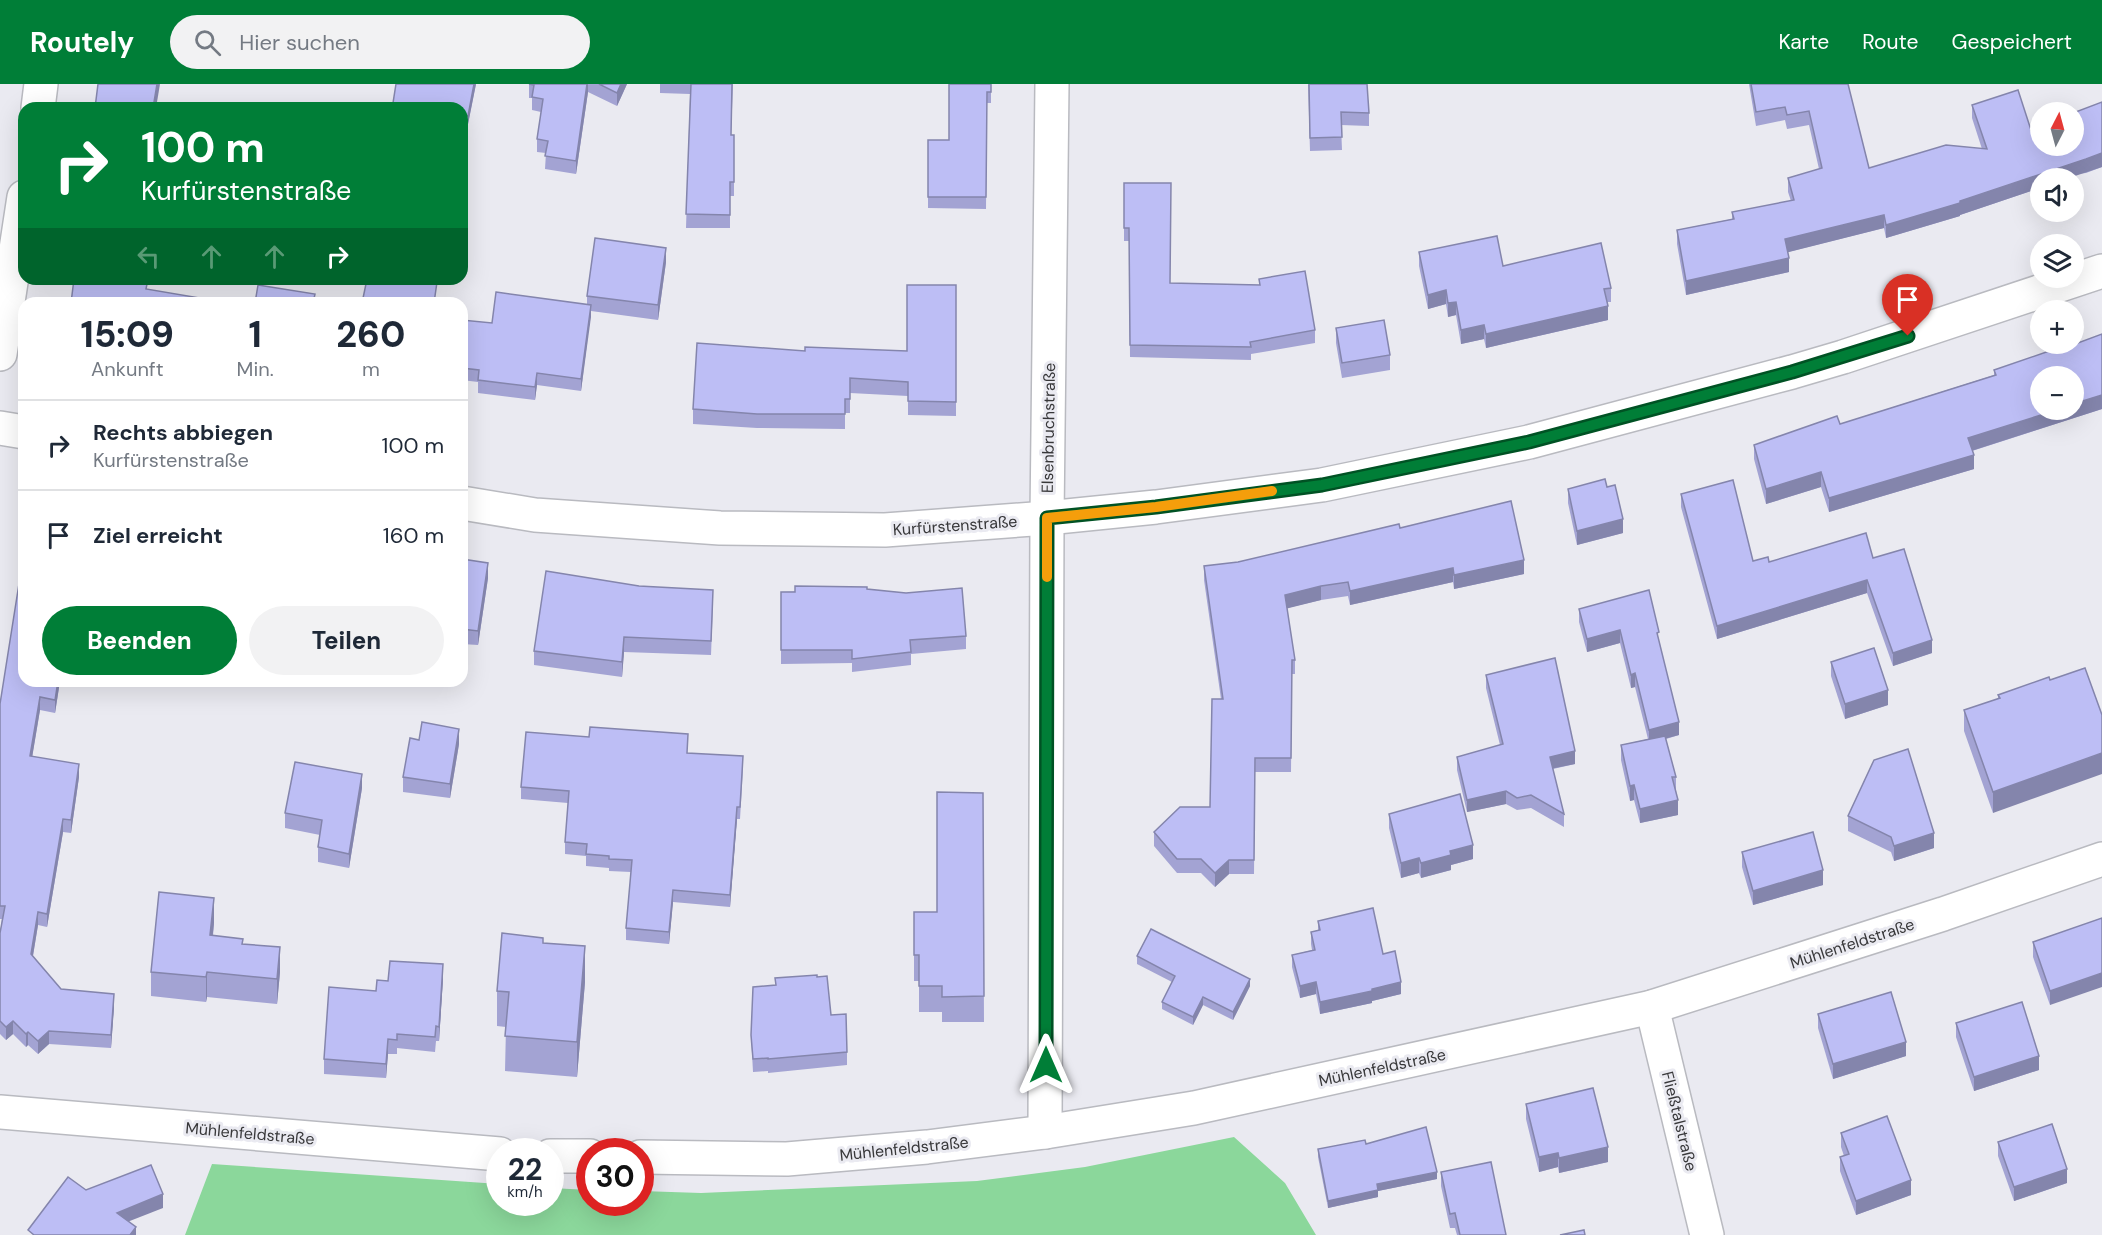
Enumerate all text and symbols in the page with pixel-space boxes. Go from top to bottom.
search box [170,15,590,69]
text: Routely [30,24,134,61]
icon: search [191,26,224,59]
text: Hier suchen [239,28,360,57]
text: Karte [1778,28,1829,56]
text: Route [1862,28,1918,56]
text: Gespeichert [1951,28,2072,56]
north arrow [2030,102,2084,156]
map controls [2030,102,2084,420]
text: 100 m [141,120,265,175]
icon: right [42,126,120,204]
button: sound [2030,168,2084,222]
text: Kurfürstenstraße [141,173,351,208]
button: layers [2030,234,2084,288]
icon: left [132,240,165,273]
icon: ahead [195,240,228,273]
icon: ahead [258,240,291,273]
icon: right [321,240,354,273]
pin [1882,274,1933,336]
icon: arrive [1891,283,1924,316]
button: + [2030,300,2084,354]
text: 15:09 [81,311,174,358]
text: 1 [248,311,262,358]
text: 260 [336,311,405,358]
text: Ankunft [91,356,164,382]
text: Min. [237,356,274,382]
text: m [362,356,380,382]
street label: Elsenbruchstraße [1037,363,1060,493]
button: − [2030,366,2084,420]
text: Rechts abbiegen [93,418,273,447]
icon: right [42,429,75,462]
text: 100 m [382,431,444,460]
text: Kurfürstenstraße [93,447,249,473]
street label: Kurfürstenstraße [892,511,1018,540]
icon: arrive [42,519,75,552]
text: Ziel erreicht [93,521,223,550]
text: 160 m [383,521,444,550]
button: Beenden [42,606,237,675]
button: Teilen [249,606,444,675]
street label: Mühlenfeldstraße [1787,913,1917,973]
position arrow [1014,1033,1078,1097]
street label: Mühlenfeldstraße [1317,1044,1448,1091]
street label: Fließtalstraße [1657,1069,1702,1173]
street label: Mühlenfeldstraße [185,1117,315,1150]
street label: Mühlenfeldstraße [839,1131,970,1166]
speed limit sign: 30 [576,1138,654,1216]
text: 22 [508,1150,542,1189]
text: km/h [507,1182,543,1202]

